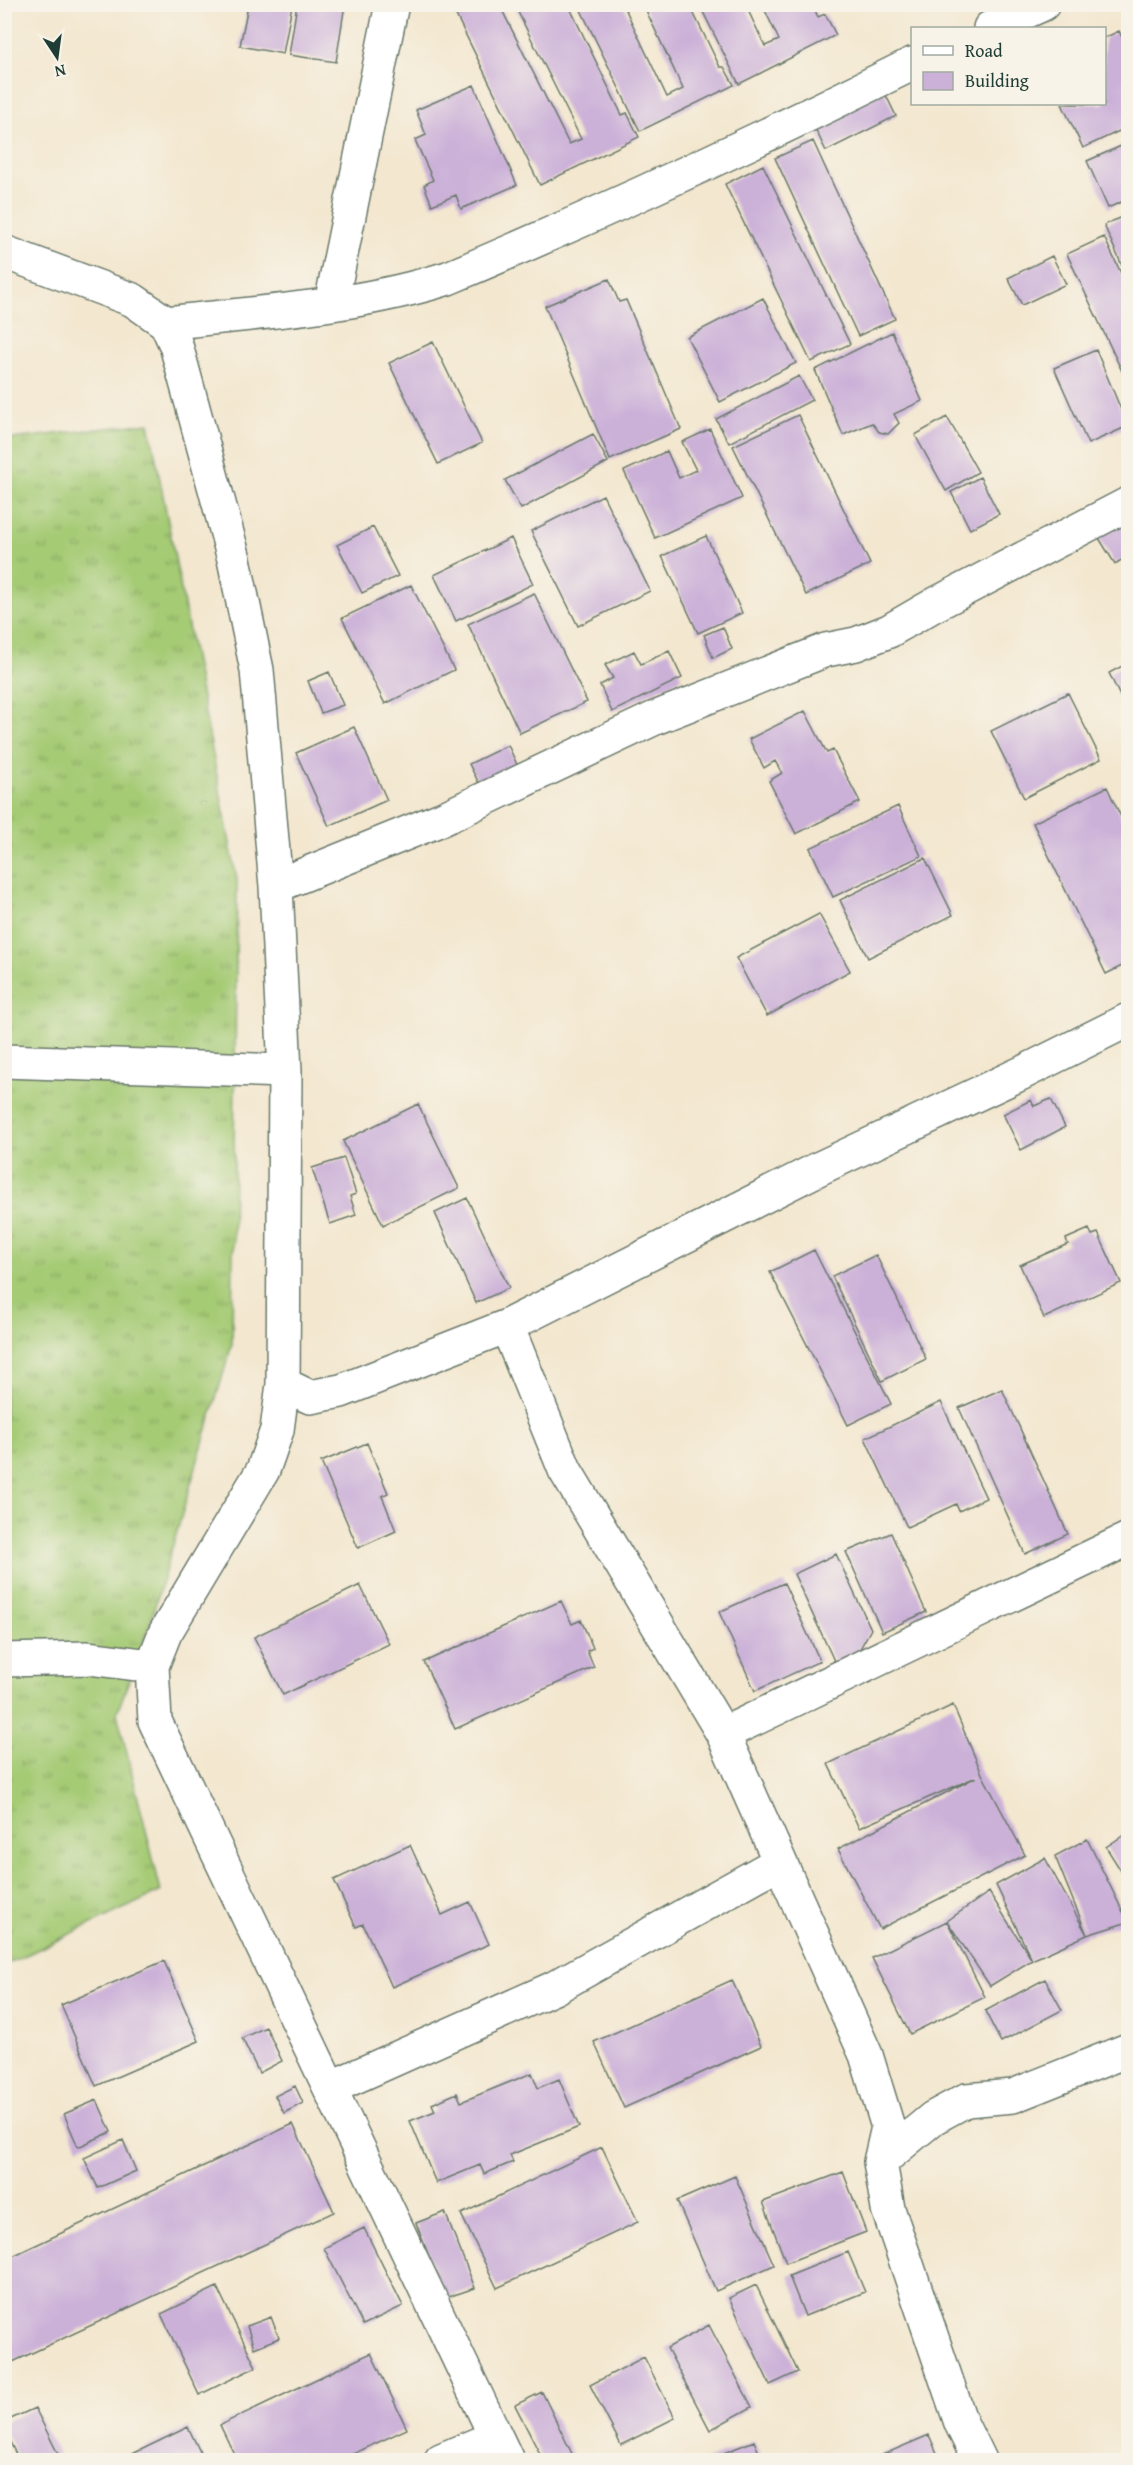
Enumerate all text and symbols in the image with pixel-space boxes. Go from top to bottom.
north arrow [27,27,87,87]
legend [911,27,1106,105]
text: Road [965,37,1003,64]
text: N [52,59,68,85]
text: Building [965,67,1029,94]

